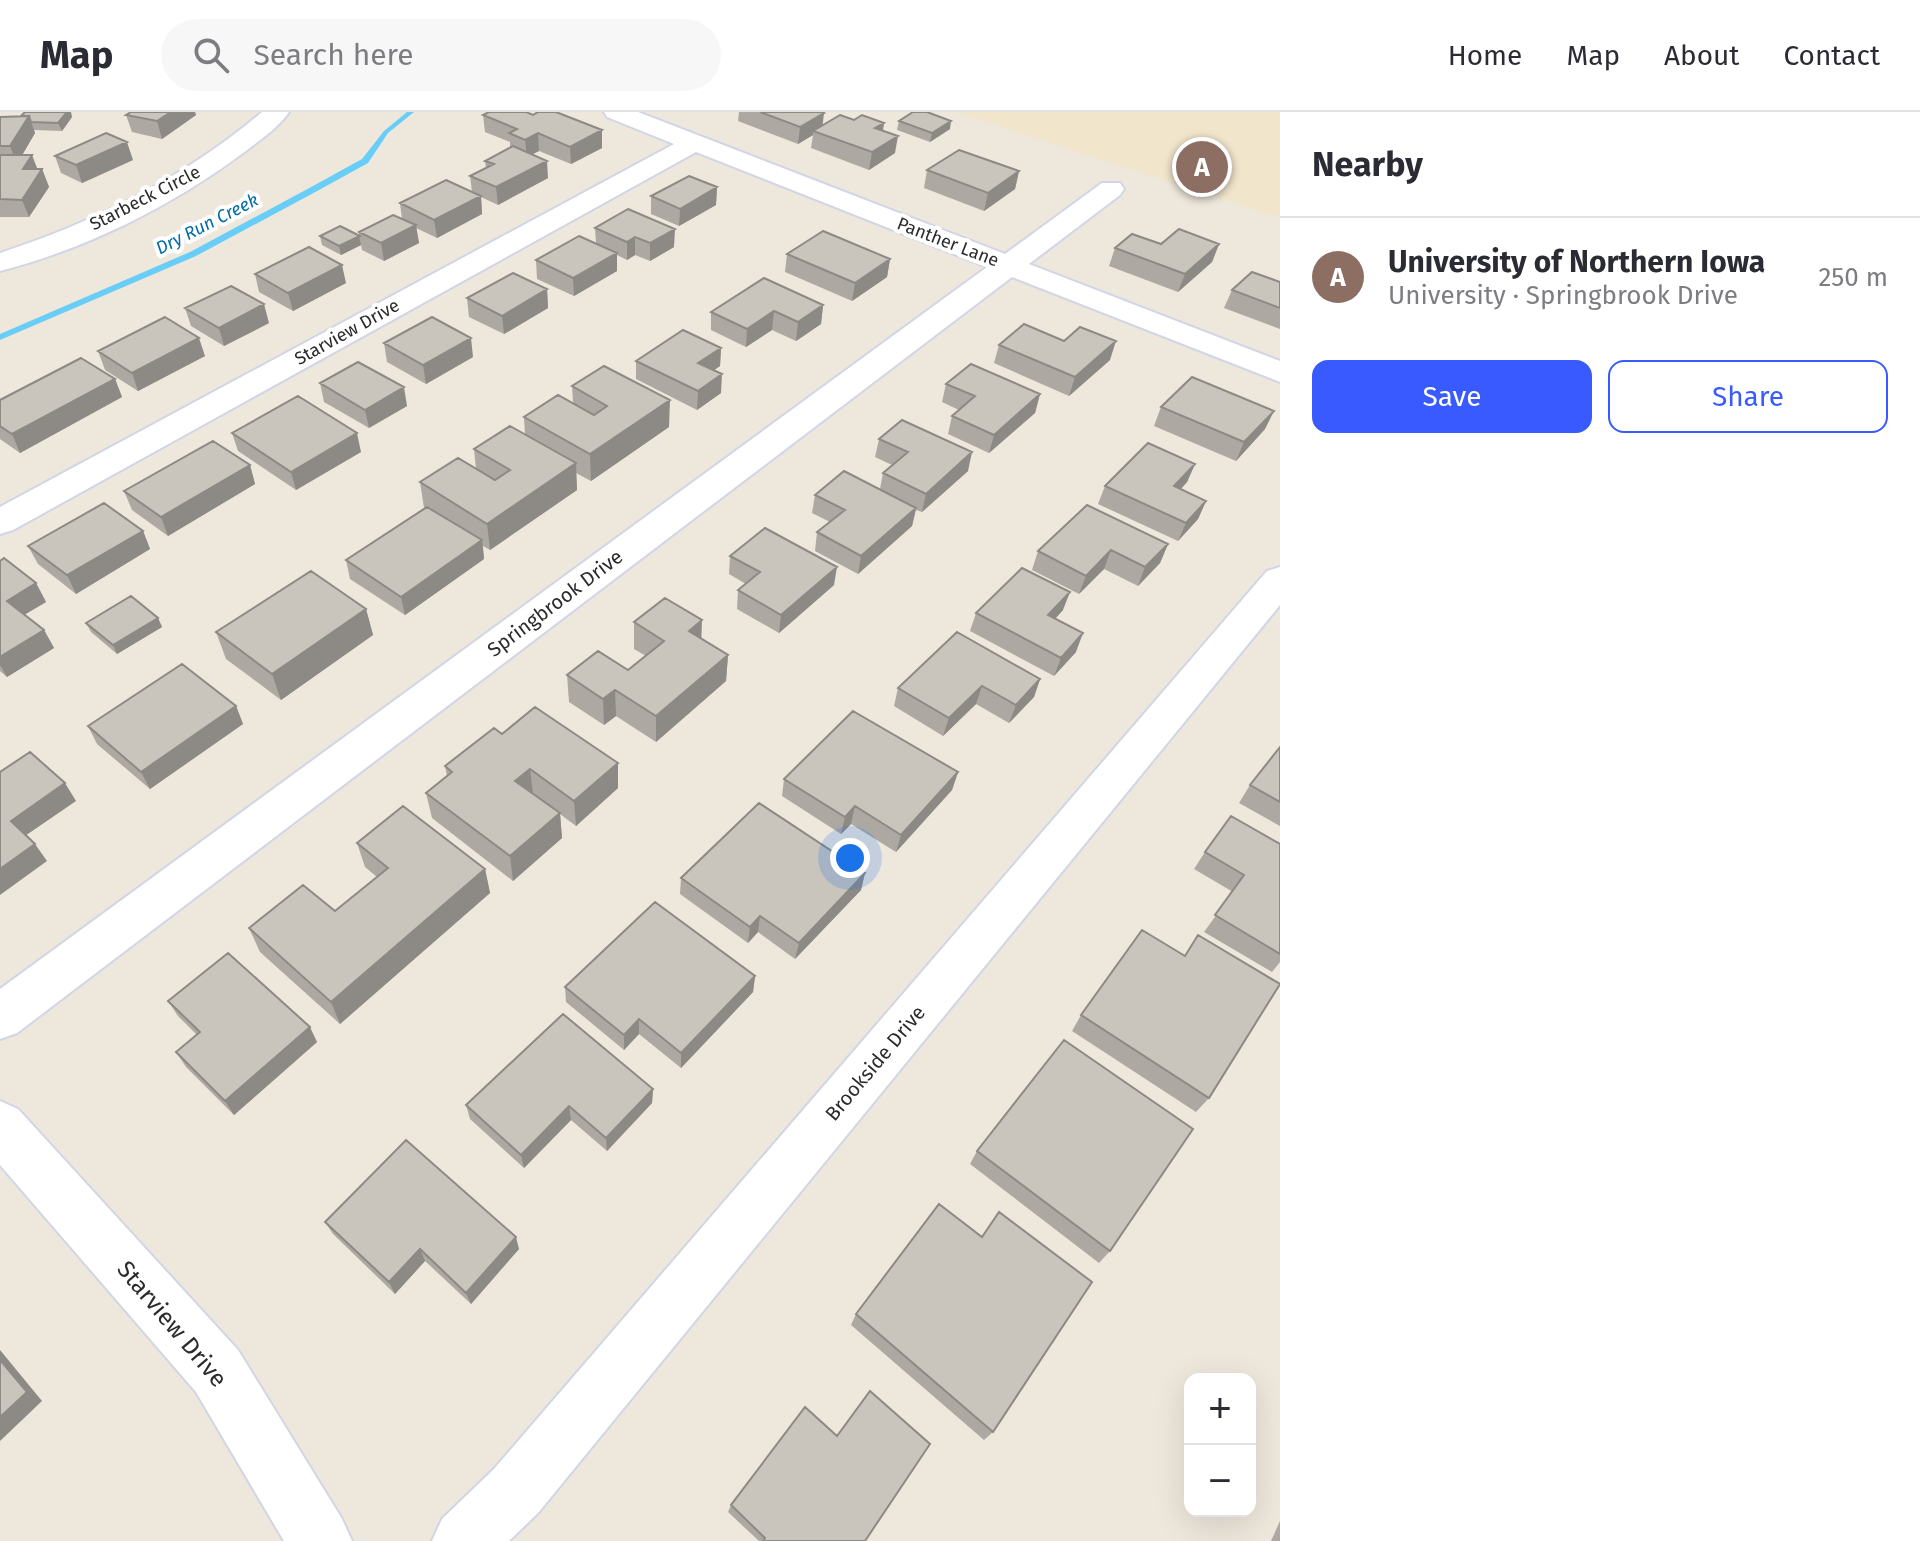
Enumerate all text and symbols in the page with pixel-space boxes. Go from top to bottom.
search box [161,19,721,91]
text: Map [40,32,113,78]
icon: search [189,33,233,77]
text: Search here [253,37,414,73]
text: Home [1448,39,1522,72]
text: Map [1566,39,1620,72]
text: About [1664,39,1739,72]
text: Contact [1783,39,1880,72]
pin: A [1176,137,1228,197]
text: Nearby [1312,144,1423,185]
street label: Starbeck Circle [86,161,204,235]
water label: Dry Run Creek [152,189,262,259]
street label: Panther Lane [894,212,1002,272]
text: University of Northern Iowa [1388,244,1765,280]
text: A [1330,262,1346,293]
text: 250 m [1818,262,1888,293]
text: University · Springbrook Drive [1388,280,1738,311]
street label: Starview Drive [291,294,403,370]
button: Save [1312,360,1592,433]
button: Share [1608,360,1888,433]
street label: Springbrook Drive [483,544,627,662]
your location [830,838,870,878]
street label: Brookside Drive [820,1001,930,1125]
street label: Starview Drive [111,1255,233,1393]
map controls [1184,1373,1256,1517]
button: + [1184,1373,1256,1445]
button: − [1184,1445,1256,1517]

